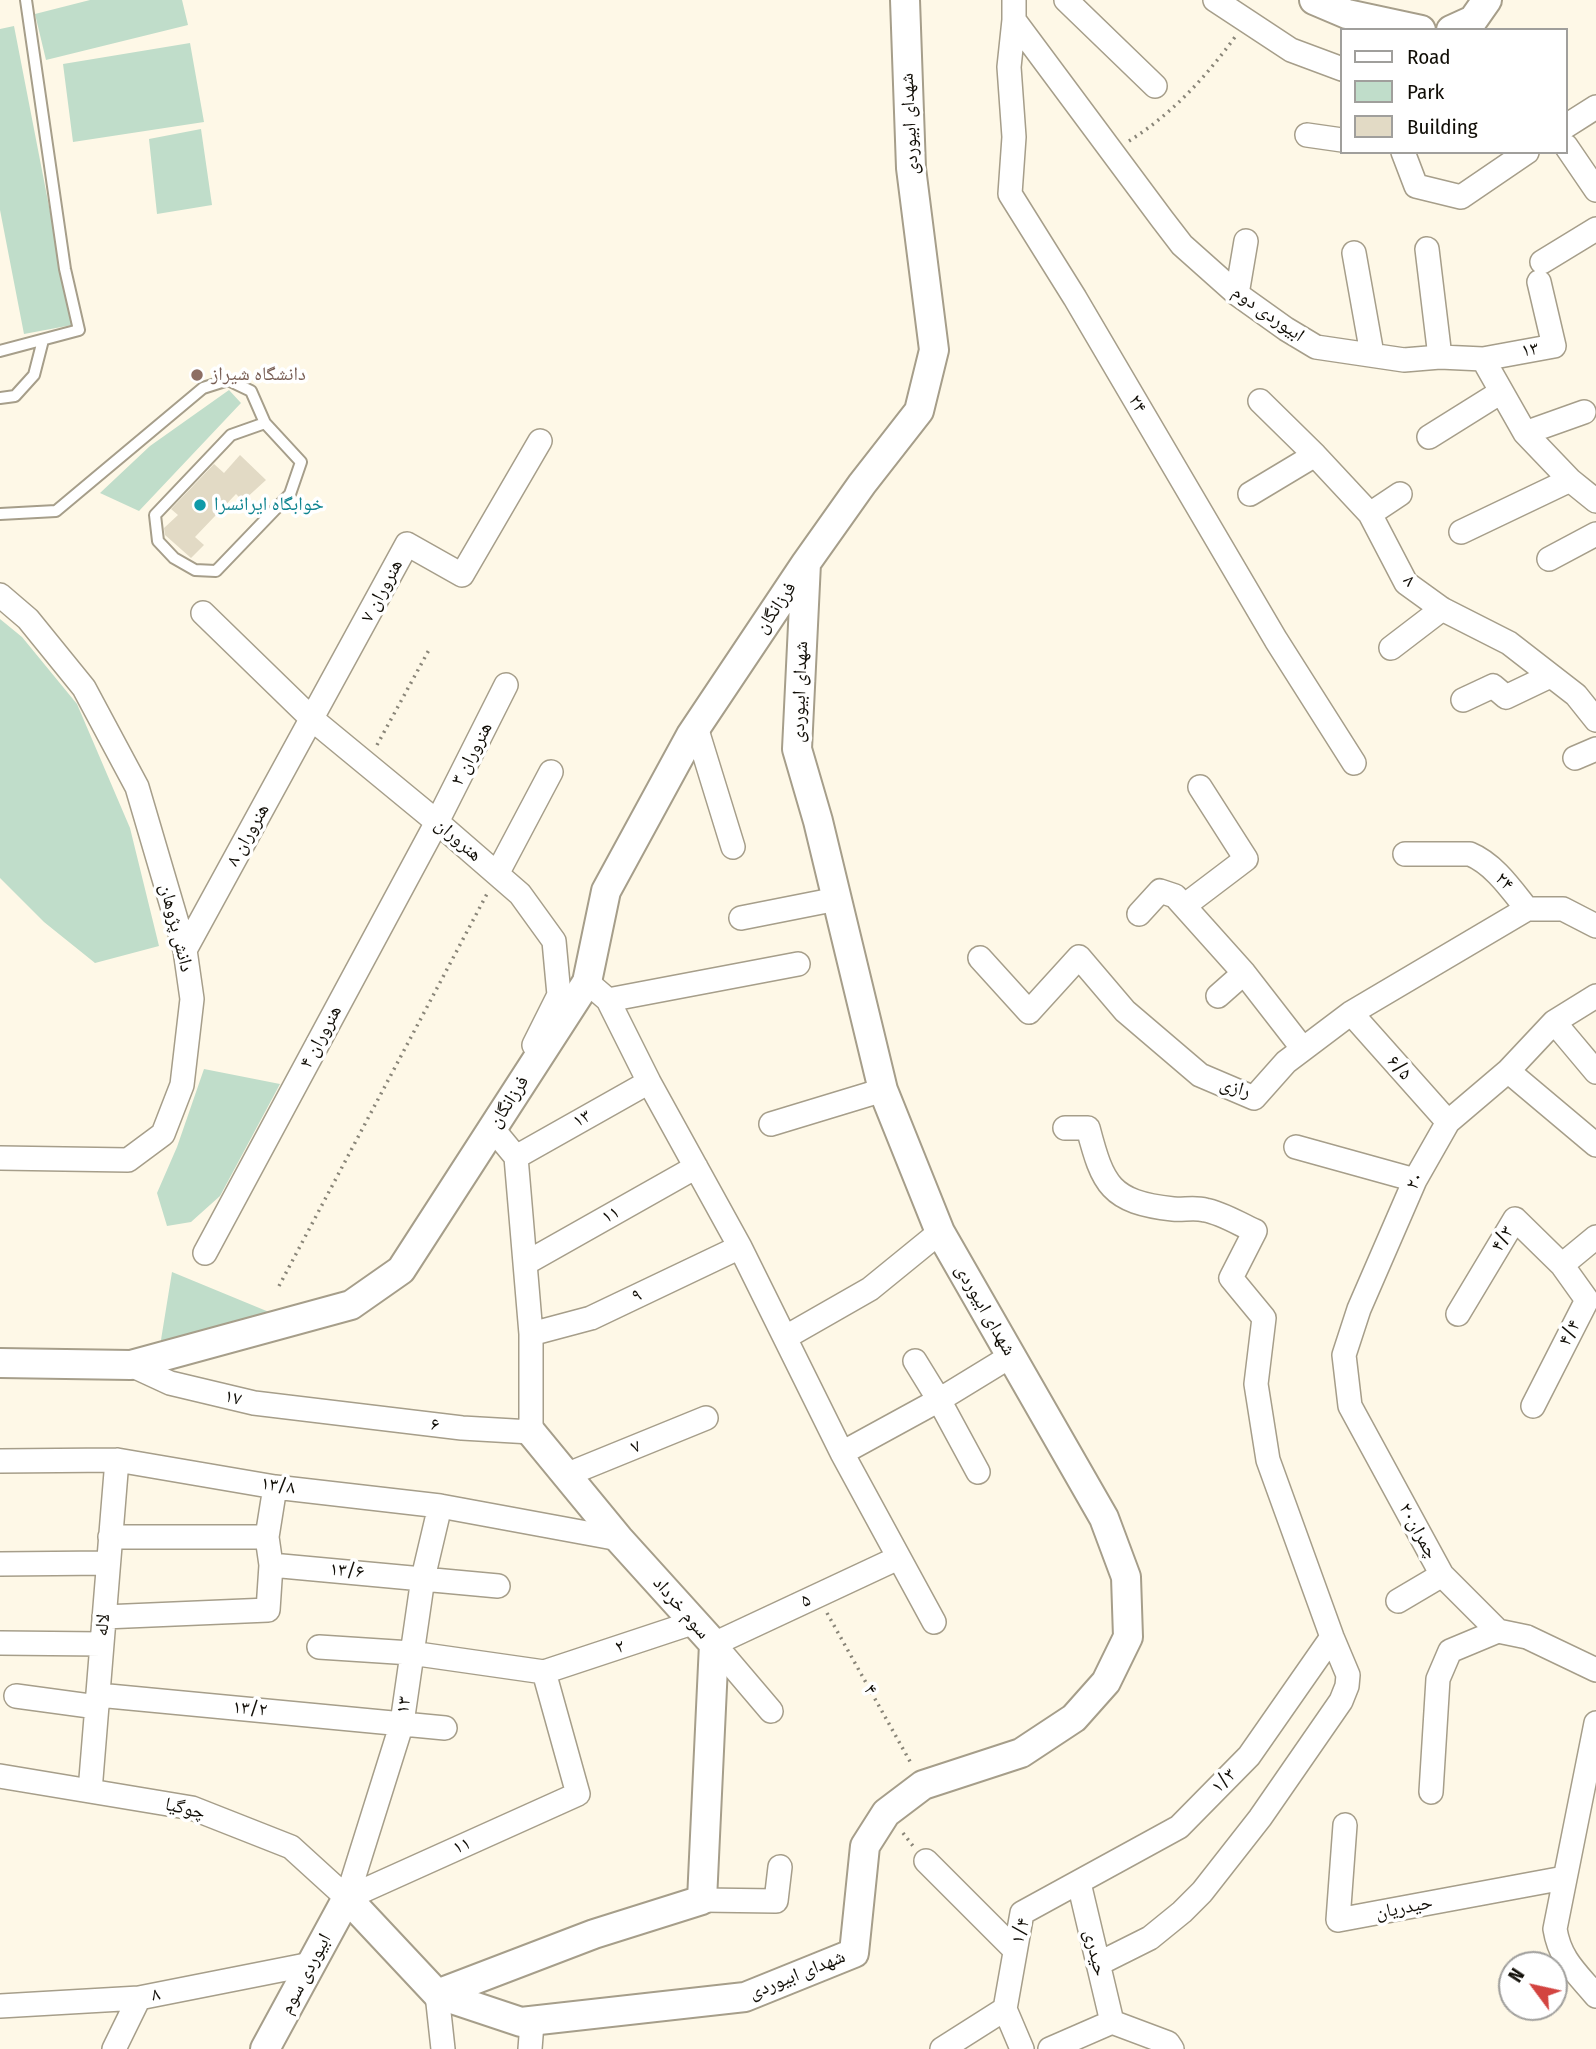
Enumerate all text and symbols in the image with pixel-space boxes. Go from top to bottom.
legend [1340,28,1568,154]
text: Road [1407,44,1451,70]
street label: شهدای ابیوردی [896,73,924,175]
text: Park [1407,79,1444,105]
text: Building [1407,114,1478,140]
street label: ابیوردی دوم [1227,281,1309,347]
street label: ۱۳ [1520,337,1540,363]
place label: دانشگاه شیراز [211,364,306,386]
marker: دانشگاه شیراز [189,367,205,383]
street label: ۲۴ [1123,391,1151,417]
place label: خوابگاه ایرانسرا [214,494,324,516]
marker: خوابگاه ایرانسرا [192,497,208,513]
street label: هنروران ۷ [356,556,408,626]
street label: ۸ [1398,570,1420,592]
street label: فرزانگان [751,578,801,638]
street label: شهدای ابیوردی [787,641,813,743]
street label: هنروران ۳ [446,719,498,789]
street label: هنروران ۸ [222,800,274,870]
street label: هنروران [430,813,486,867]
street label: ۲۴ [1490,868,1518,896]
street label: دانش پژوهان [154,882,198,974]
street label: هنروران ۴ [295,1002,347,1072]
street label: ۶/۵ [1382,1051,1416,1085]
street label: فرزانگان [484,1072,534,1132]
street label: رازی [1217,1073,1253,1103]
street label: ۱۳ [569,1105,595,1133]
street label: ۲۰ [1401,1168,1429,1194]
street label: ۱۱ [598,1201,624,1229]
street label: ۴/۳ [1487,1222,1519,1256]
street label: شهدای ابیوردی [950,1260,1020,1360]
street label: ۹ [628,1284,646,1308]
street label: ۴/۴ [1554,1316,1586,1350]
street label: ۱۷ [222,1385,244,1411]
street label: ۶ [430,1413,440,1437]
street label: ۷ [628,1435,644,1459]
street label: ۱۳/۸ [259,1472,297,1500]
street label: چمران۲۰ [1393,1499,1443,1563]
street label: ۱۳/۶ [329,1558,365,1584]
street label: سوم خرداد [648,1572,714,1644]
street label: ۵ [797,1589,815,1613]
street label: لاله [91,1613,115,1637]
street label: ۲ [612,1635,628,1659]
street label: ۴ [858,1681,882,1699]
street label: ۱۳ [392,1695,416,1715]
street label: ۱۳/۲ [232,1696,268,1722]
street label: ۱/۳ [1207,1764,1241,1798]
street label: چوگیا [163,1793,207,1825]
street label: ۱۱ [450,1832,474,1860]
street label: حیدریان [1373,1891,1435,1925]
street label: ۱/۴ [1006,1915,1036,1947]
street label: حیدری [1079,1928,1111,1978]
street label: ابیوردی سوم [275,1930,337,2018]
street label: شهدای ابیوردی [745,1945,849,2005]
north arrow [1498,1951,1568,2021]
text: N [1504,1964,1529,1986]
street label: ۸ [150,1983,162,2007]

